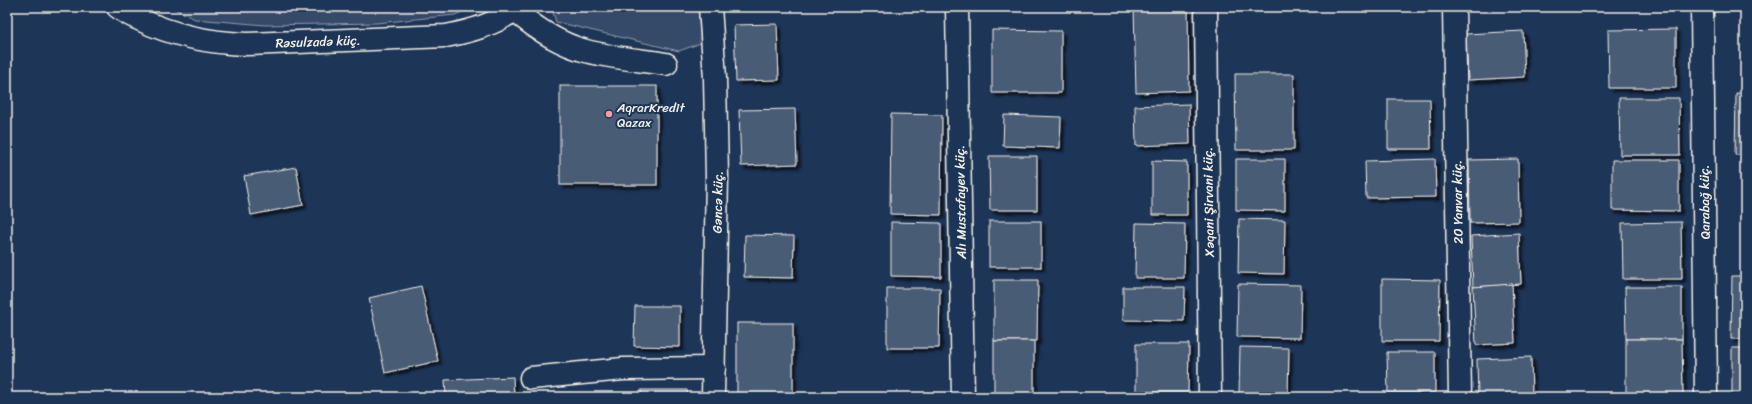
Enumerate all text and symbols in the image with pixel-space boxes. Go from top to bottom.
street label: Rəsulzadə küç. [275,29,361,54]
place label: AqrarKredit Qazax [616,96,685,134]
marker: AqrarKredit Qazax [604,109,614,119]
street label: Alı Mustafayev küç. [948,145,973,260]
street label: Xəqani Şirvani küç. [1196,147,1221,258]
street label: 20 Yanvar küç. [1445,160,1470,244]
street label: Qarabağ küç. [1692,165,1717,239]
street label: Gəncə küç. [705,171,730,234]

